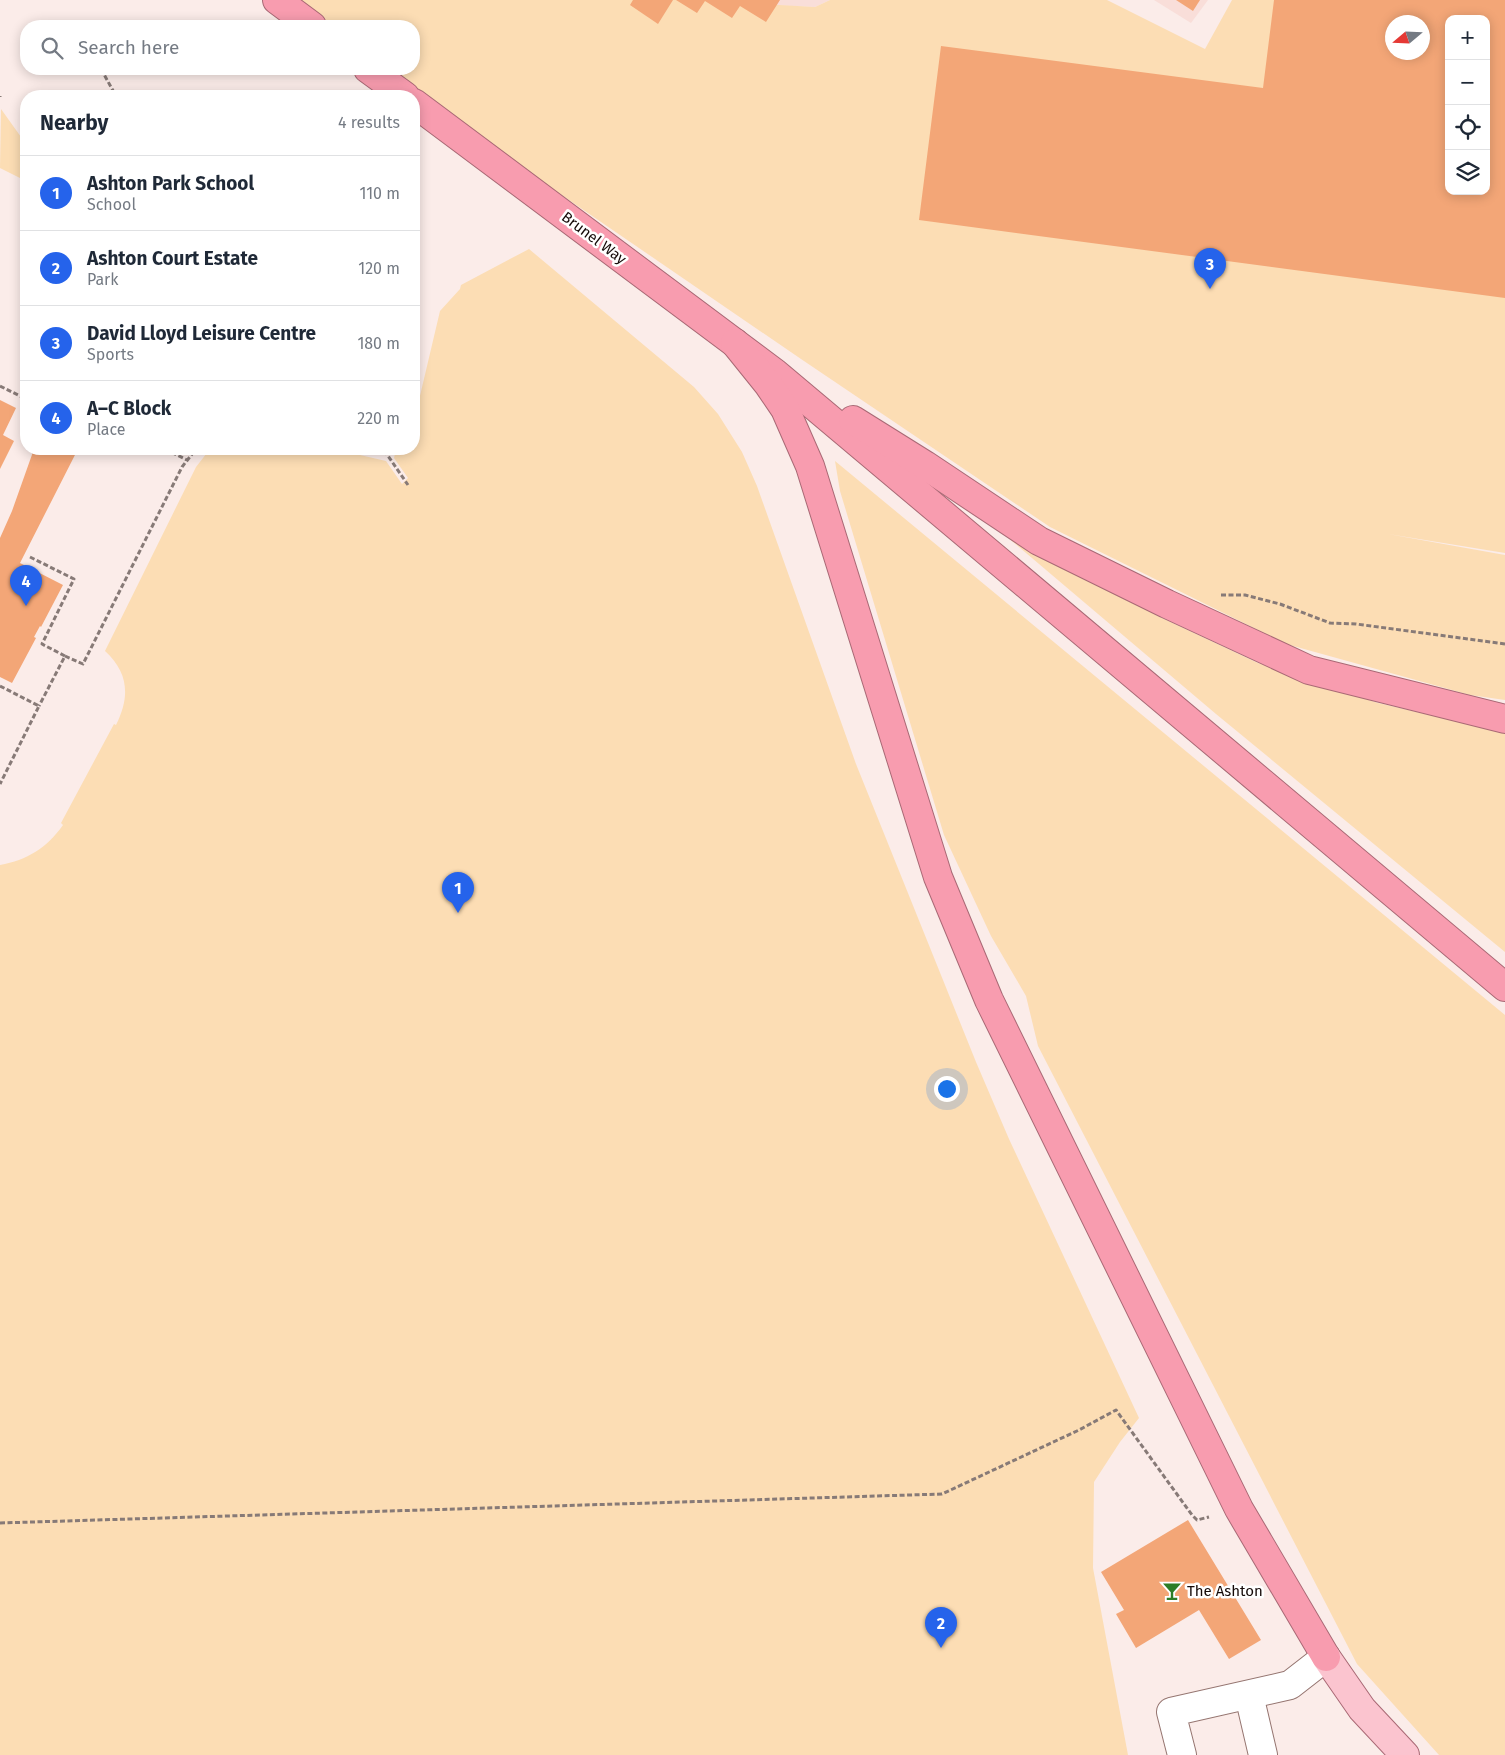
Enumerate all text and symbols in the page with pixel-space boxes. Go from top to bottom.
north arrow [1385,15,1430,60]
map controls [1445,15,1490,195]
button: + [1445,15,1490,60]
search box [20,20,420,75]
icon: search [38,34,66,62]
text: Search here [78,36,179,59]
button: − [1445,60,1490,105]
button: locate [1445,105,1490,150]
text: Nearby [40,110,108,136]
text: 4 results [338,113,400,132]
button: layers [1445,150,1490,195]
text: Ashton Park School [87,172,254,195]
text: 1 [52,184,60,203]
text: 110 m [359,184,400,203]
text: School [87,195,136,214]
street label: Brunel Way [558,208,630,268]
text: Ashton Court Estate [87,247,258,270]
pin: 3 [1194,248,1226,289]
text: 2 [52,259,60,278]
text: 120 m [358,259,400,278]
text: Park [87,270,119,289]
text: David Lloyd Leisure Centre [87,322,316,345]
text: 3 [52,334,60,353]
text: 180 m [357,334,400,353]
text: Sports [87,345,134,364]
text: A–C Block [87,397,171,420]
text: 4 [51,409,61,428]
text: 220 m [357,409,400,428]
text: Place [87,420,126,439]
pin: 4 [10,565,42,606]
pin: 1 [442,872,474,913]
your location [934,1076,960,1102]
bar icon: The Ashton [1161,1580,1183,1602]
place label: The Ashton [1187,1582,1263,1600]
pin: 2 [925,1607,957,1648]

